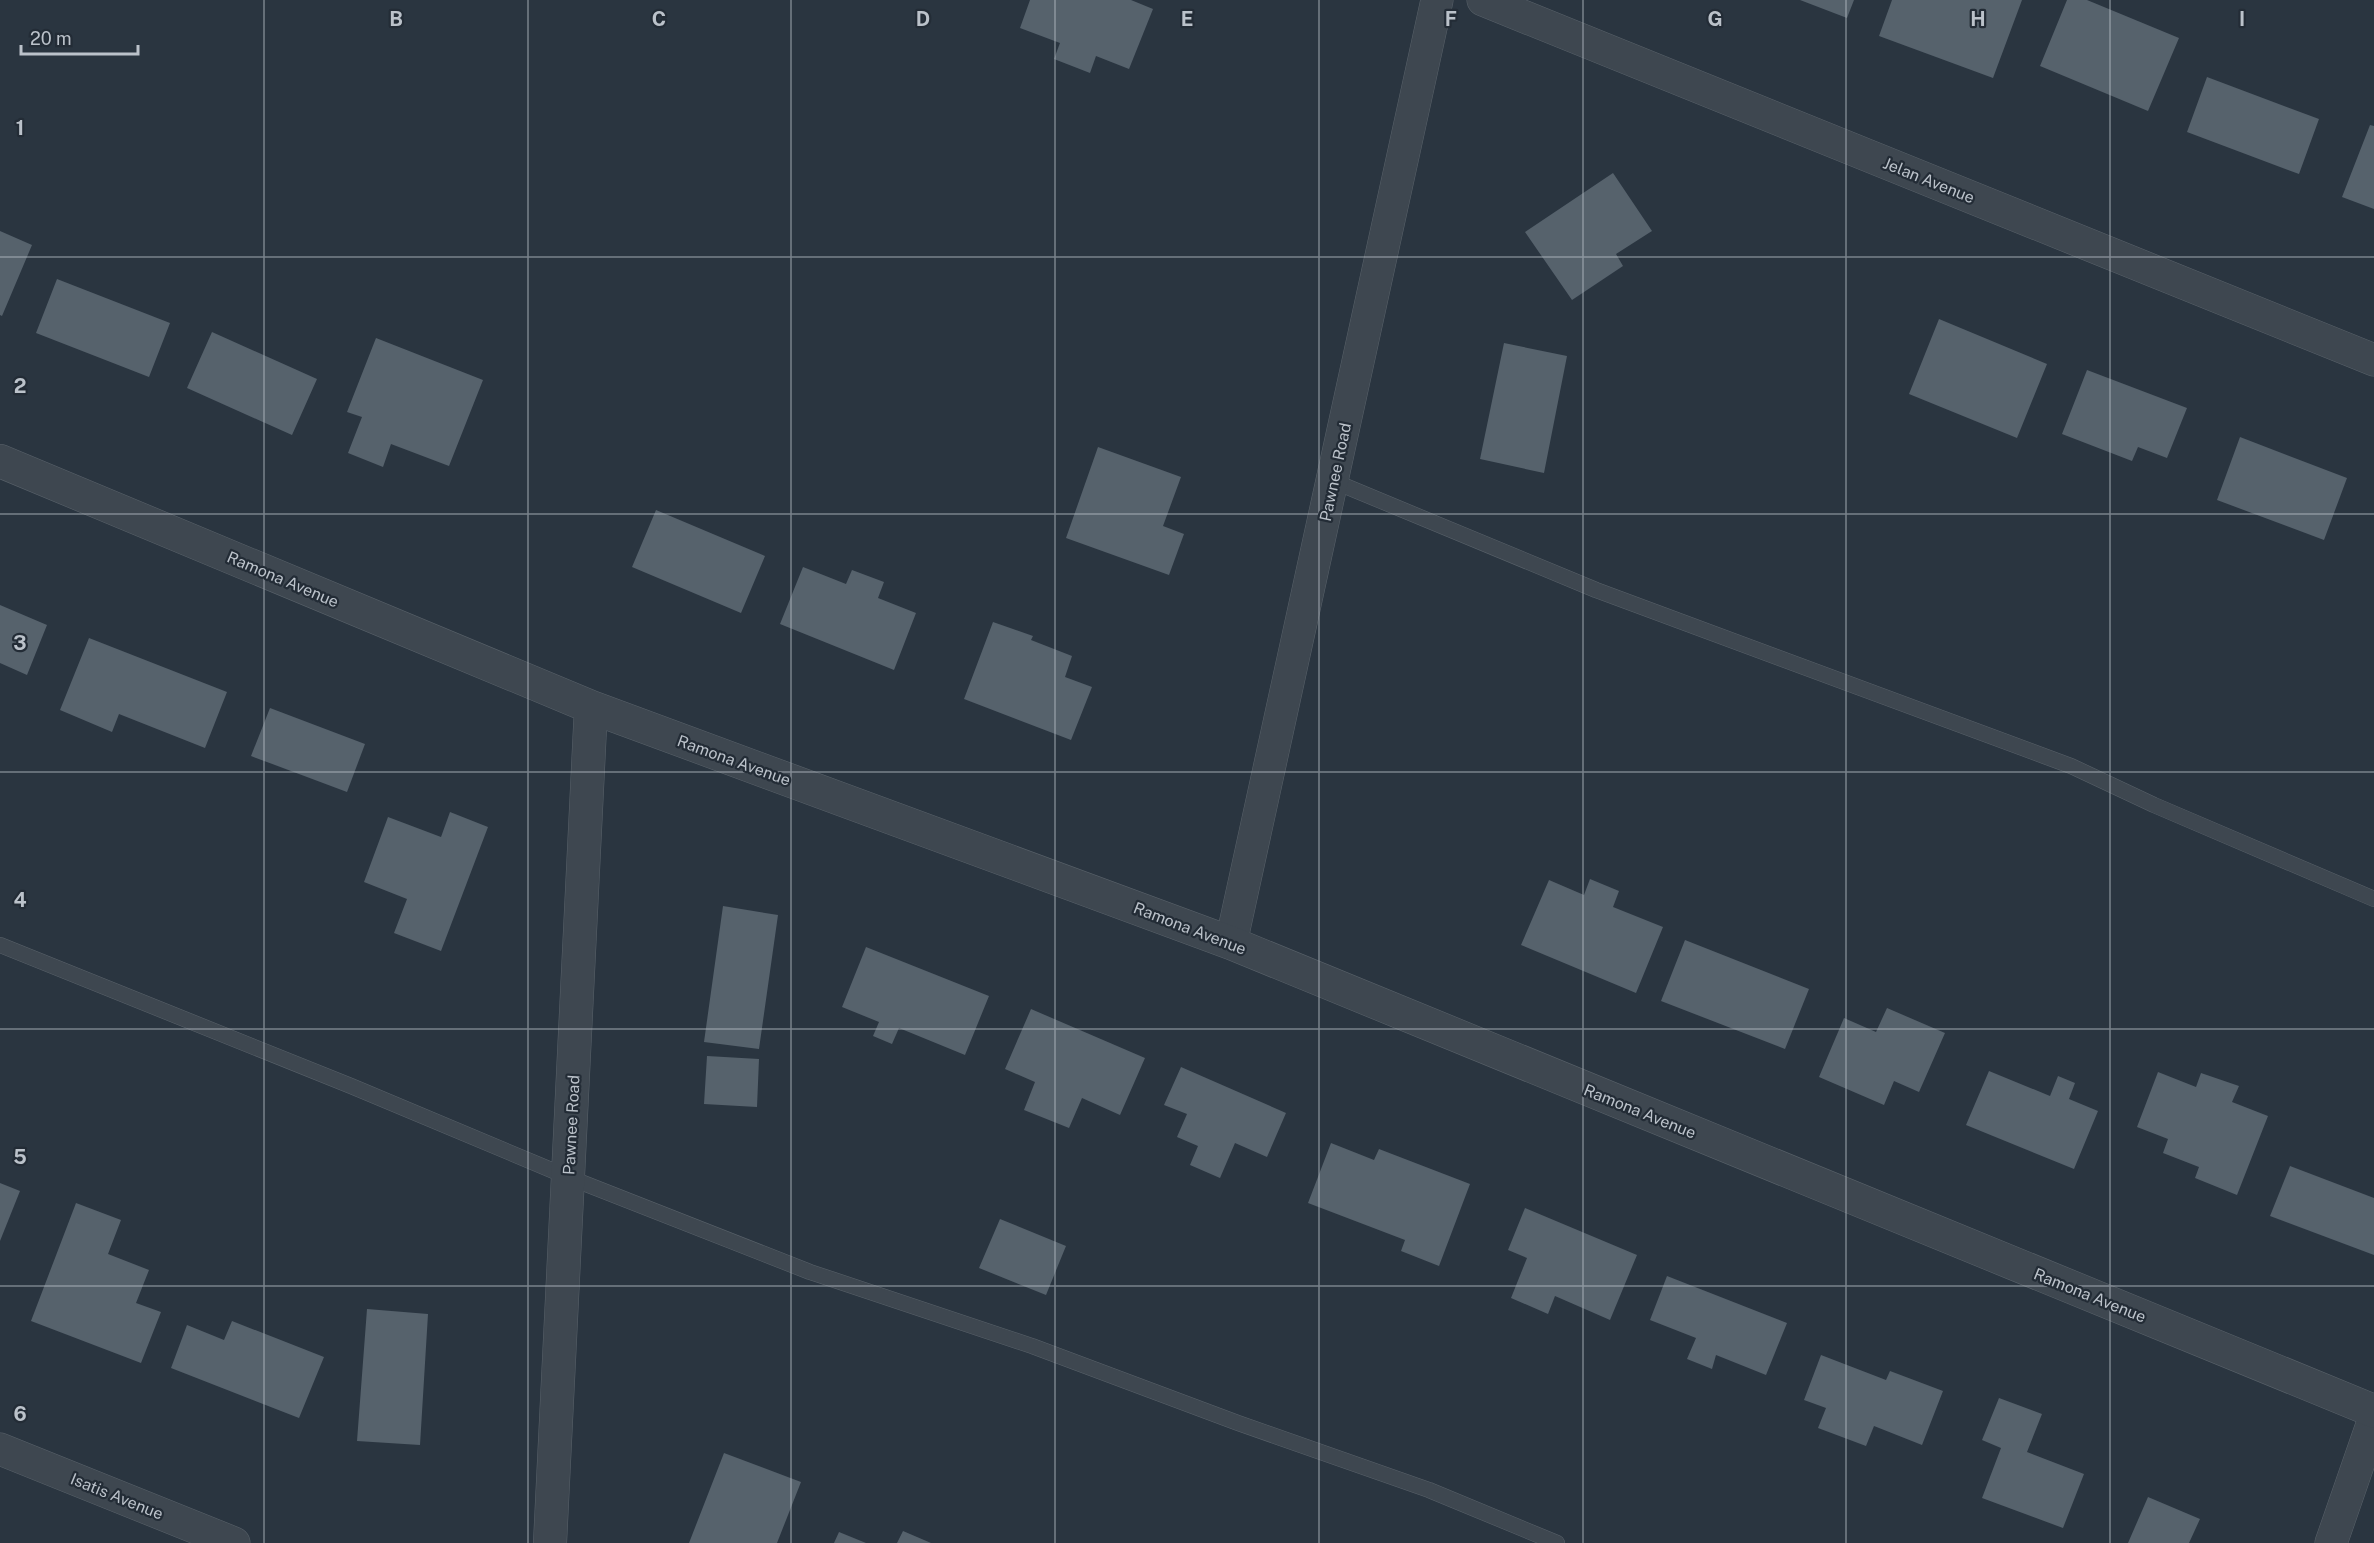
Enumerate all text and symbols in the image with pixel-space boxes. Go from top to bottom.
text: B [389,7,403,31]
text: C [652,7,666,31]
text: D [916,7,930,31]
text: E [1181,7,1193,31]
text: F [1445,7,1457,31]
text: G [1707,7,1723,31]
text: H [1970,7,1986,31]
text: I [2239,7,2245,31]
scale bar [21,18,138,56]
text: 20 m [30,28,72,49]
text: 1 [16,116,24,140]
street label: Jelan Avenue [1880,153,1977,207]
text: 2 [14,374,26,398]
street label: Pawnee Road [1316,421,1355,523]
street label: Ramona Avenue [224,547,341,612]
text: 3 [13,631,27,655]
street label: Ramona Avenue [675,731,793,790]
text: 4 [13,888,27,912]
street label: Ramona Avenue [1131,898,1249,959]
street label: Pawnee Road [559,1075,584,1176]
street label: Ramona Avenue [1581,1080,1699,1143]
text: 5 [13,1145,27,1169]
street label: Ramona Avenue [2031,1264,2149,1327]
text: 6 [13,1402,27,1426]
street label: Isatis Avenue [68,1469,166,1524]

